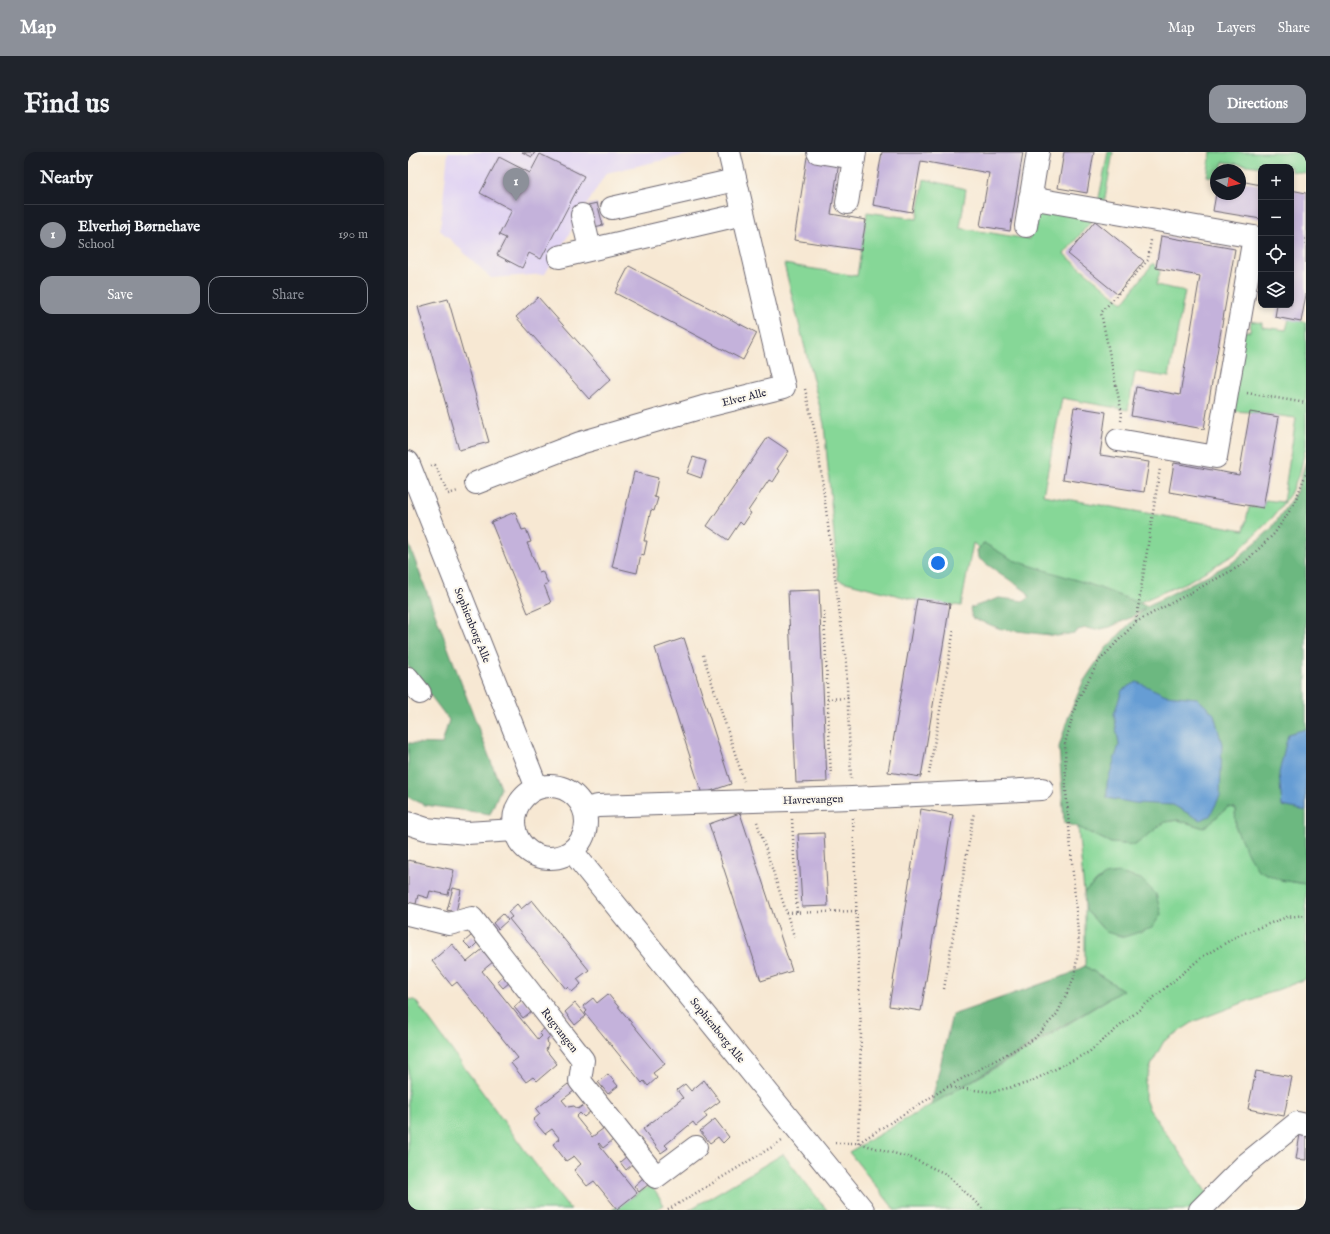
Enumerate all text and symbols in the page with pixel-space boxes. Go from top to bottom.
text: Map [20,16,56,40]
text: Map [1168,19,1195,37]
text: Layers [1217,19,1256,37]
text: Share [1278,19,1310,37]
button: Directions [1209,85,1306,123]
text: Find us [24,87,110,122]
north arrow [1210,164,1246,200]
map controls [1258,164,1294,308]
button: + [1258,164,1294,200]
text: Nearby [40,168,93,189]
pin: 1 [503,168,529,201]
button: − [1258,200,1294,236]
text: Elverhøj Børnehave [78,217,200,236]
text: 1 [51,226,55,243]
text: 190 m [338,226,368,243]
text: School [78,236,115,253]
button: locate [1258,236,1294,272]
button: layers [1258,272,1294,308]
button: Save [40,276,200,314]
button: Share [208,276,368,314]
street label: Elver Alle [721,386,768,410]
your location [928,553,948,573]
street label: Sophienborg Alle [451,586,494,665]
street label: Havrevangen [783,792,844,808]
street label: Sophienborg Alle [687,995,748,1066]
street label: Rugvangen [538,1006,581,1056]

